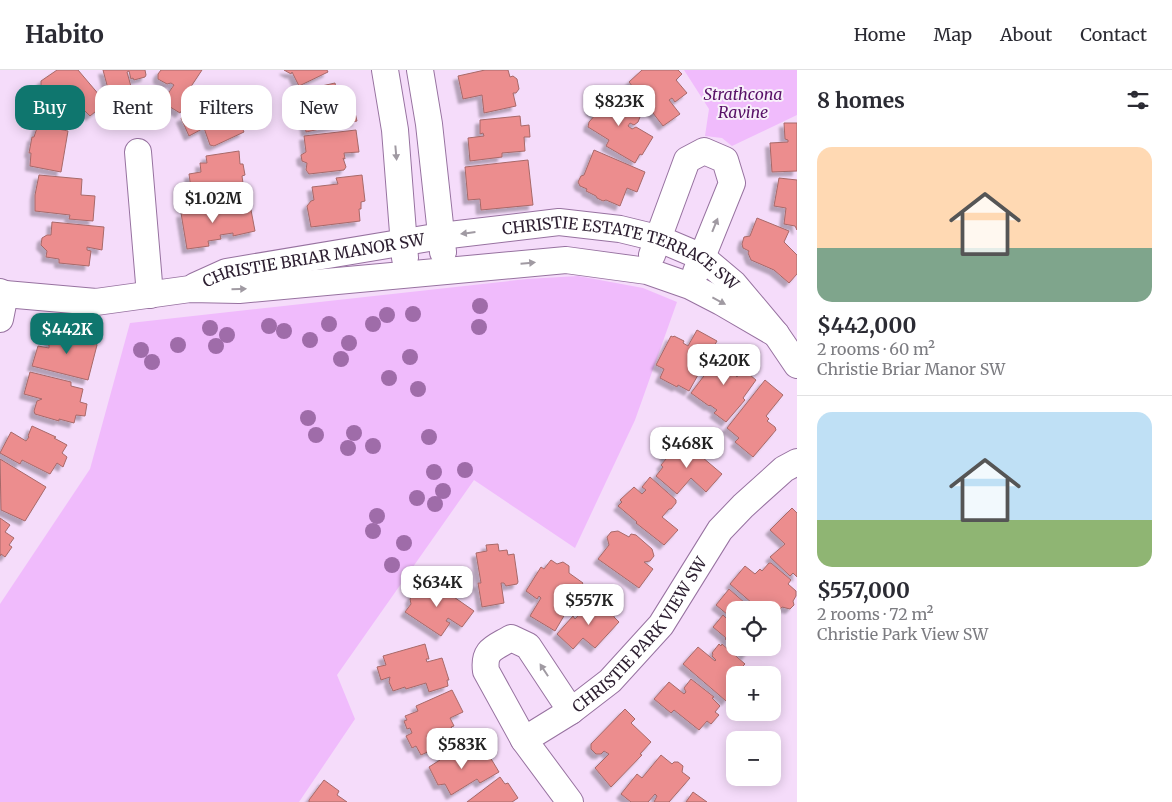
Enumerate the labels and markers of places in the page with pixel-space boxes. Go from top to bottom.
pin: $823K [584,85,654,127]
pin: $1.02M [172,182,254,224]
pin: $442K [32,312,102,355]
pin: $420K [689,344,759,386]
pin: $468K [652,426,722,469]
pin: $634K [402,566,472,608]
pin: $557K [554,584,624,626]
pin: $583K [427,728,497,770]

